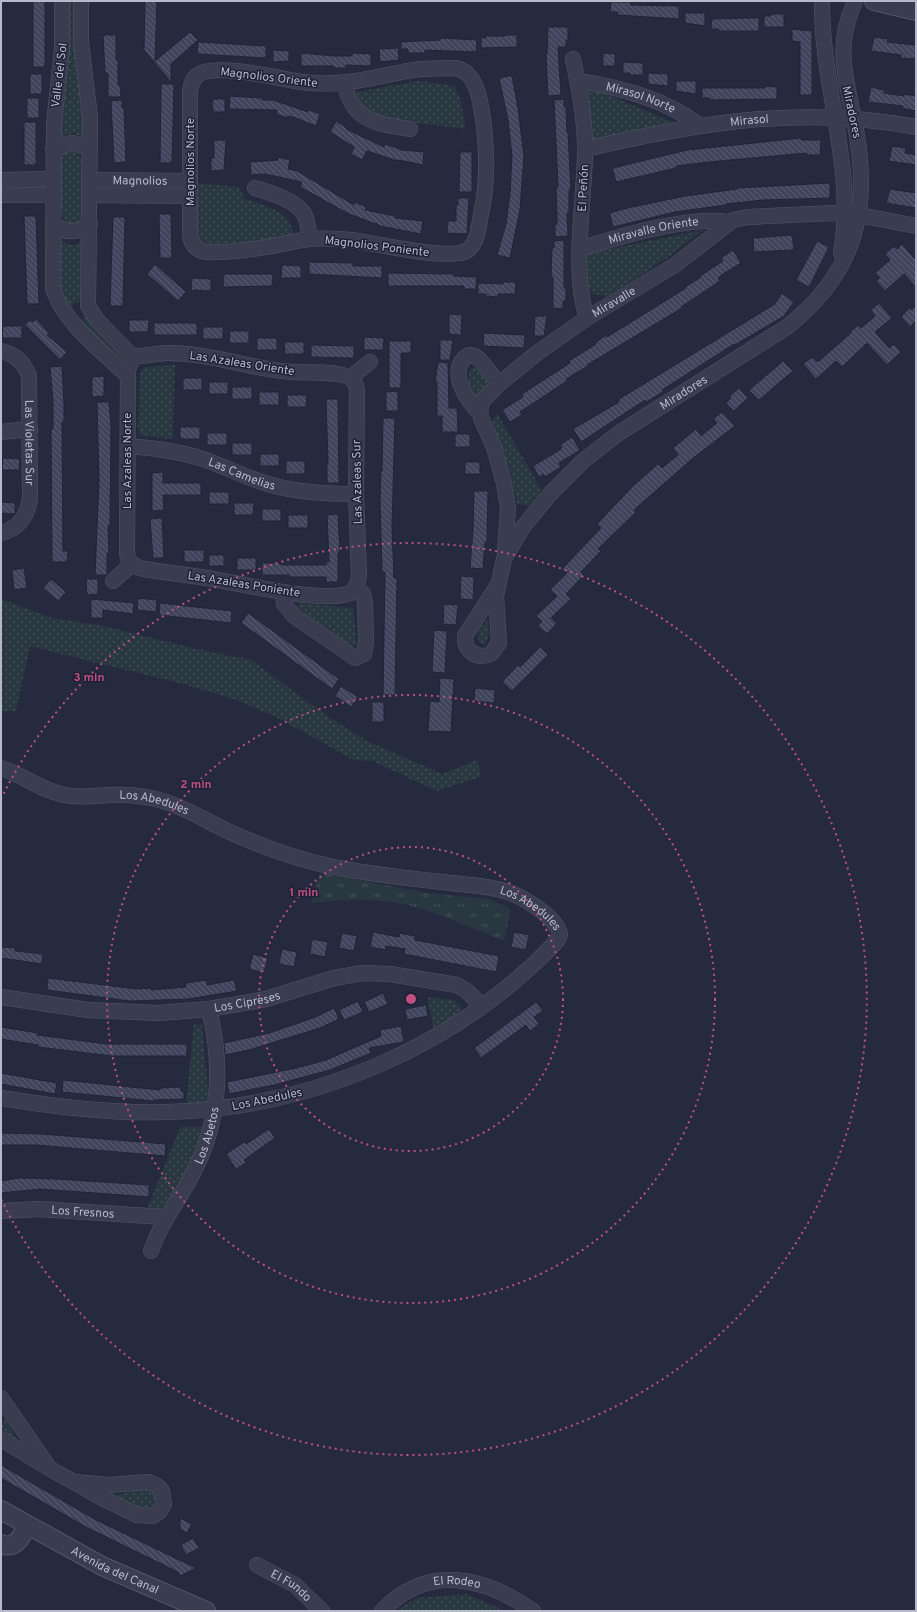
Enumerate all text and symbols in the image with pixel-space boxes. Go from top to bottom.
street label: Valle del Sol [48,42,72,108]
street label: Magnolios Oriente [219,64,318,92]
street label: Mirasol Norte [604,79,678,118]
street label: Miradores [838,84,864,140]
street label: Mirasol [729,111,769,131]
street label: Magnolios Norte [183,118,199,206]
street label: El Peñón [575,164,593,212]
street label: Magnolios [113,173,167,190]
street label: Miravalle Oriente [607,214,699,249]
street label: Magnolios Poniente [324,233,430,261]
street label: Miravalle [589,283,639,322]
street label: Las Azaleas Oriente [188,348,296,380]
street label: Miradores [657,372,711,414]
street label: Las Violetas Sur [20,400,37,486]
street label: Las Azaleas Norte [120,413,136,509]
street label: Las Azaleas Sur [349,439,367,524]
street label: Las Camelias [206,455,277,495]
street label: Las Azaleas Poniente [186,568,301,602]
text: 3 min [73,670,105,686]
text: 2 min [180,777,212,793]
street label: Los Abedules [119,788,191,819]
street label: Los Abedules [498,883,564,934]
text: 1 min [290,885,318,901]
street label: Los Cipreses [213,988,283,1017]
centre of rings [404,992,418,1006]
street label: Los Abedules [231,1085,304,1115]
street label: Los Abetos [191,1106,224,1167]
street label: Los Fresnos [51,1203,115,1223]
street label: Avenida del Canal [68,1543,161,1599]
street label: El Fundo [268,1567,315,1606]
street label: El Rodeo [432,1573,483,1593]

